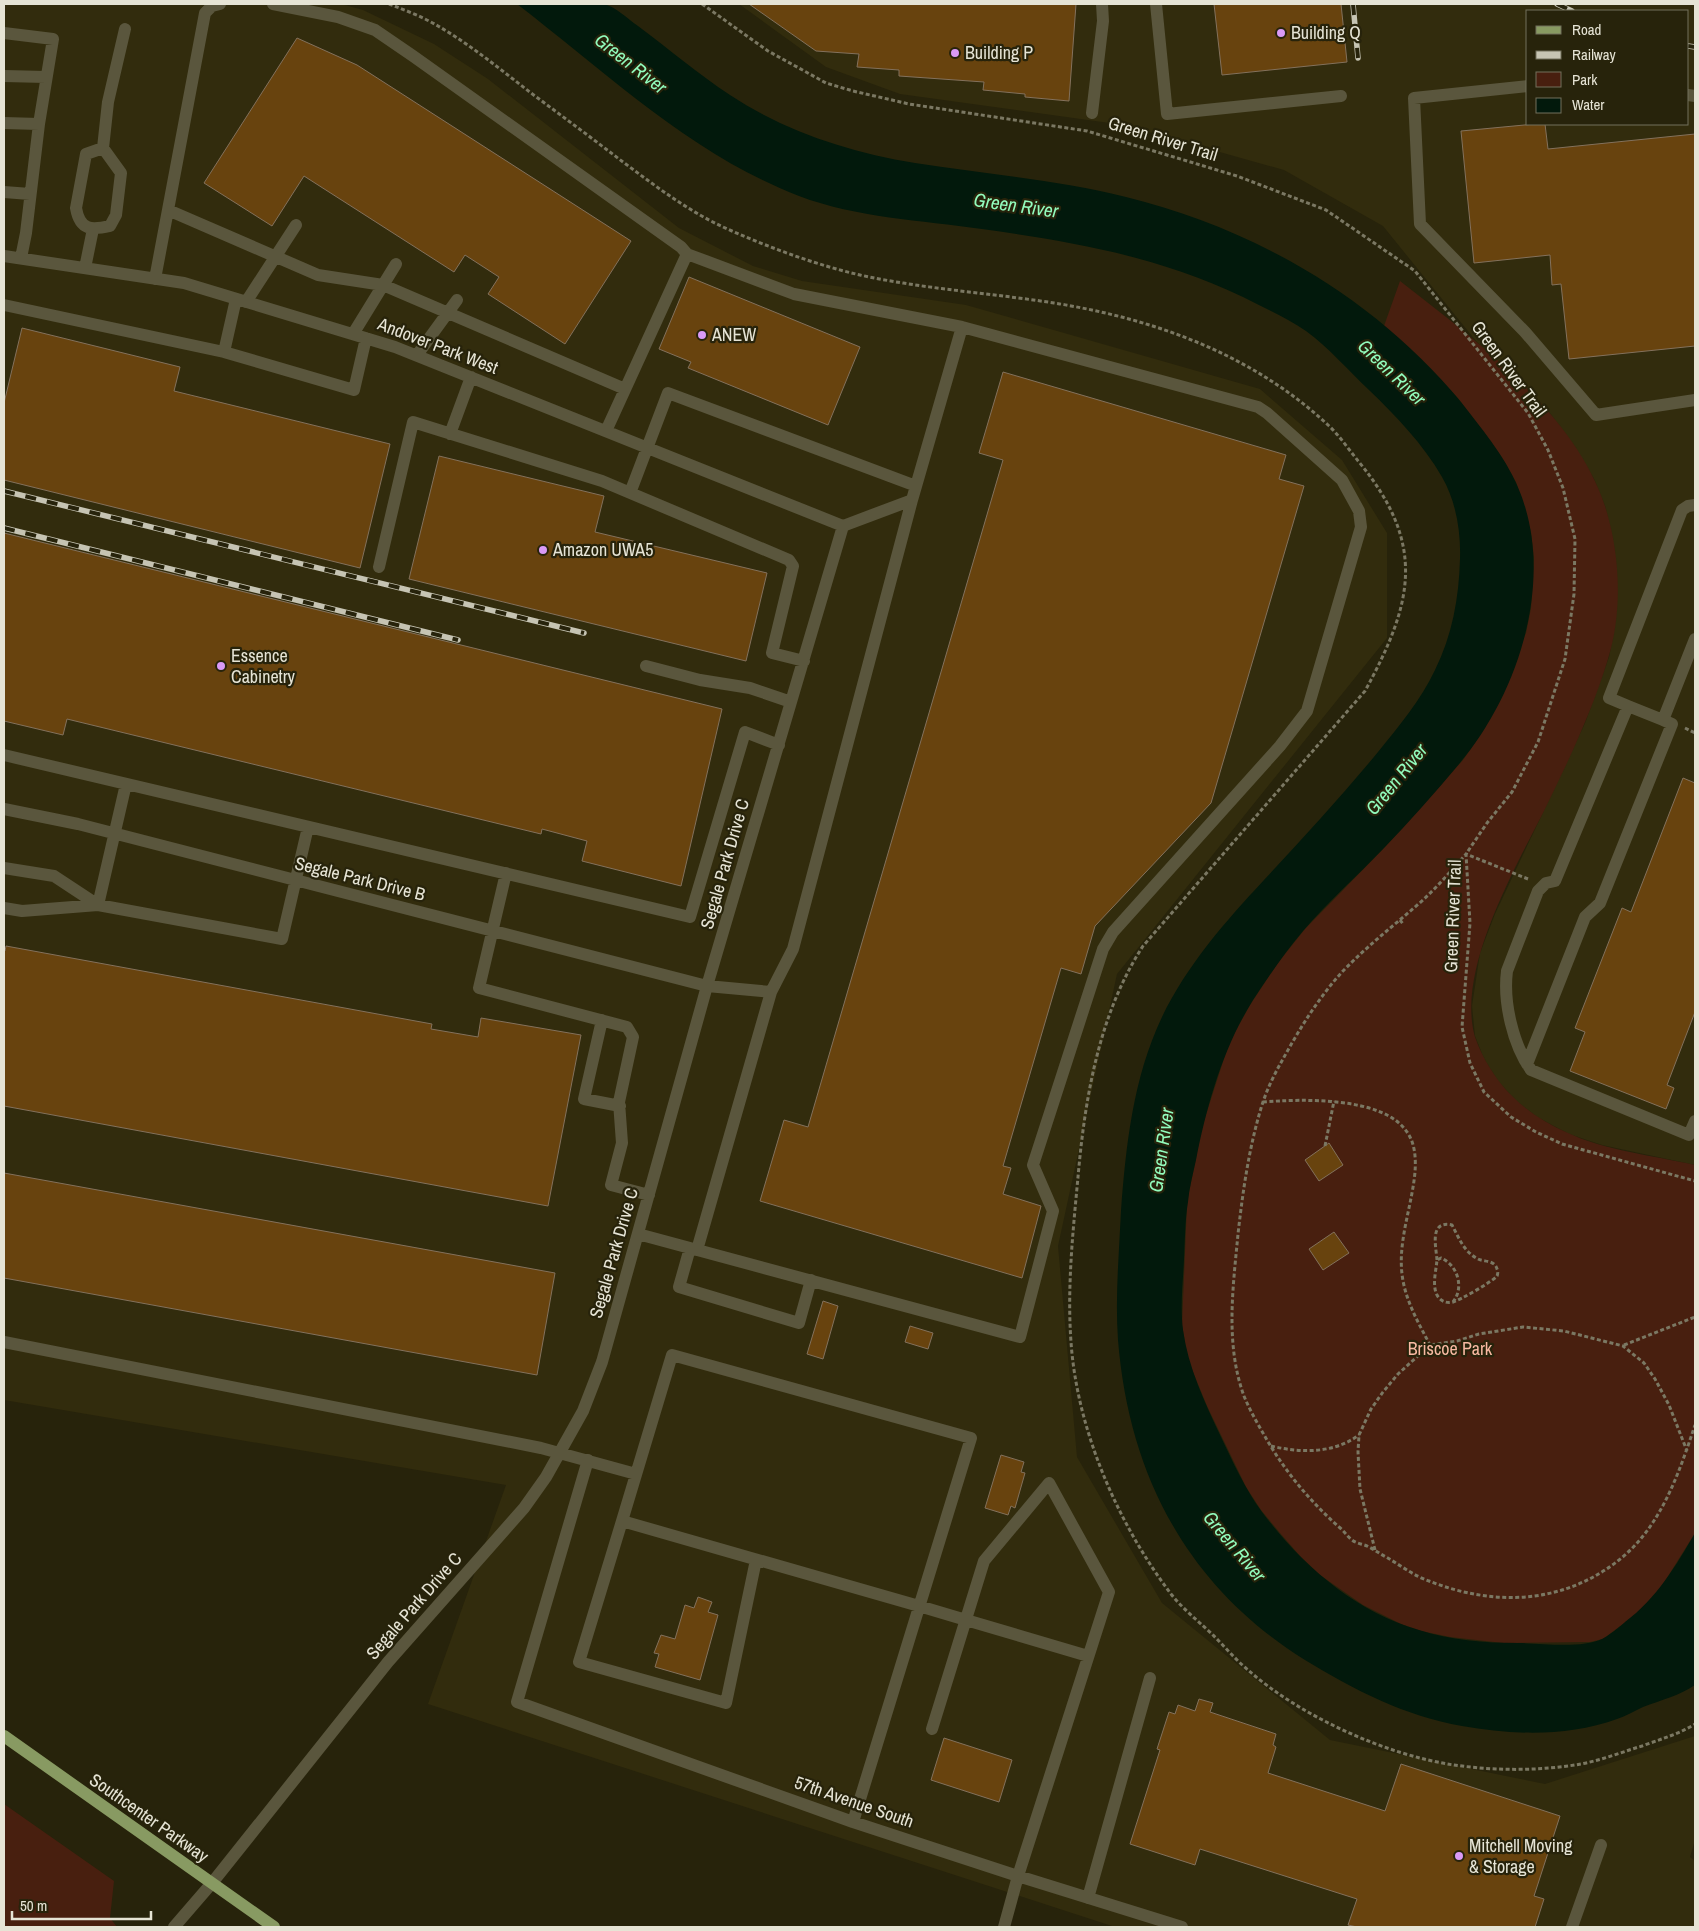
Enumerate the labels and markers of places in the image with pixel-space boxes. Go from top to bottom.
place label: Building Q [1291,20,1361,45]
marker: Building Q [1275,27,1287,39]
place label: Building P [965,40,1033,65]
marker: Building P [949,47,961,59]
place label: ANEW [711,322,756,347]
marker: ANEW [696,329,708,341]
place label: Amazon UWA5 [552,537,653,562]
marker: Amazon UWA5 [537,544,549,556]
place label: Essence Cabinetry [231,643,296,689]
marker: Essence Cabinetry [215,660,227,672]
place label: Mitchell Moving & Storage [1469,1833,1573,1879]
marker: Mitchell Moving & Storage [1453,1850,1465,1862]

